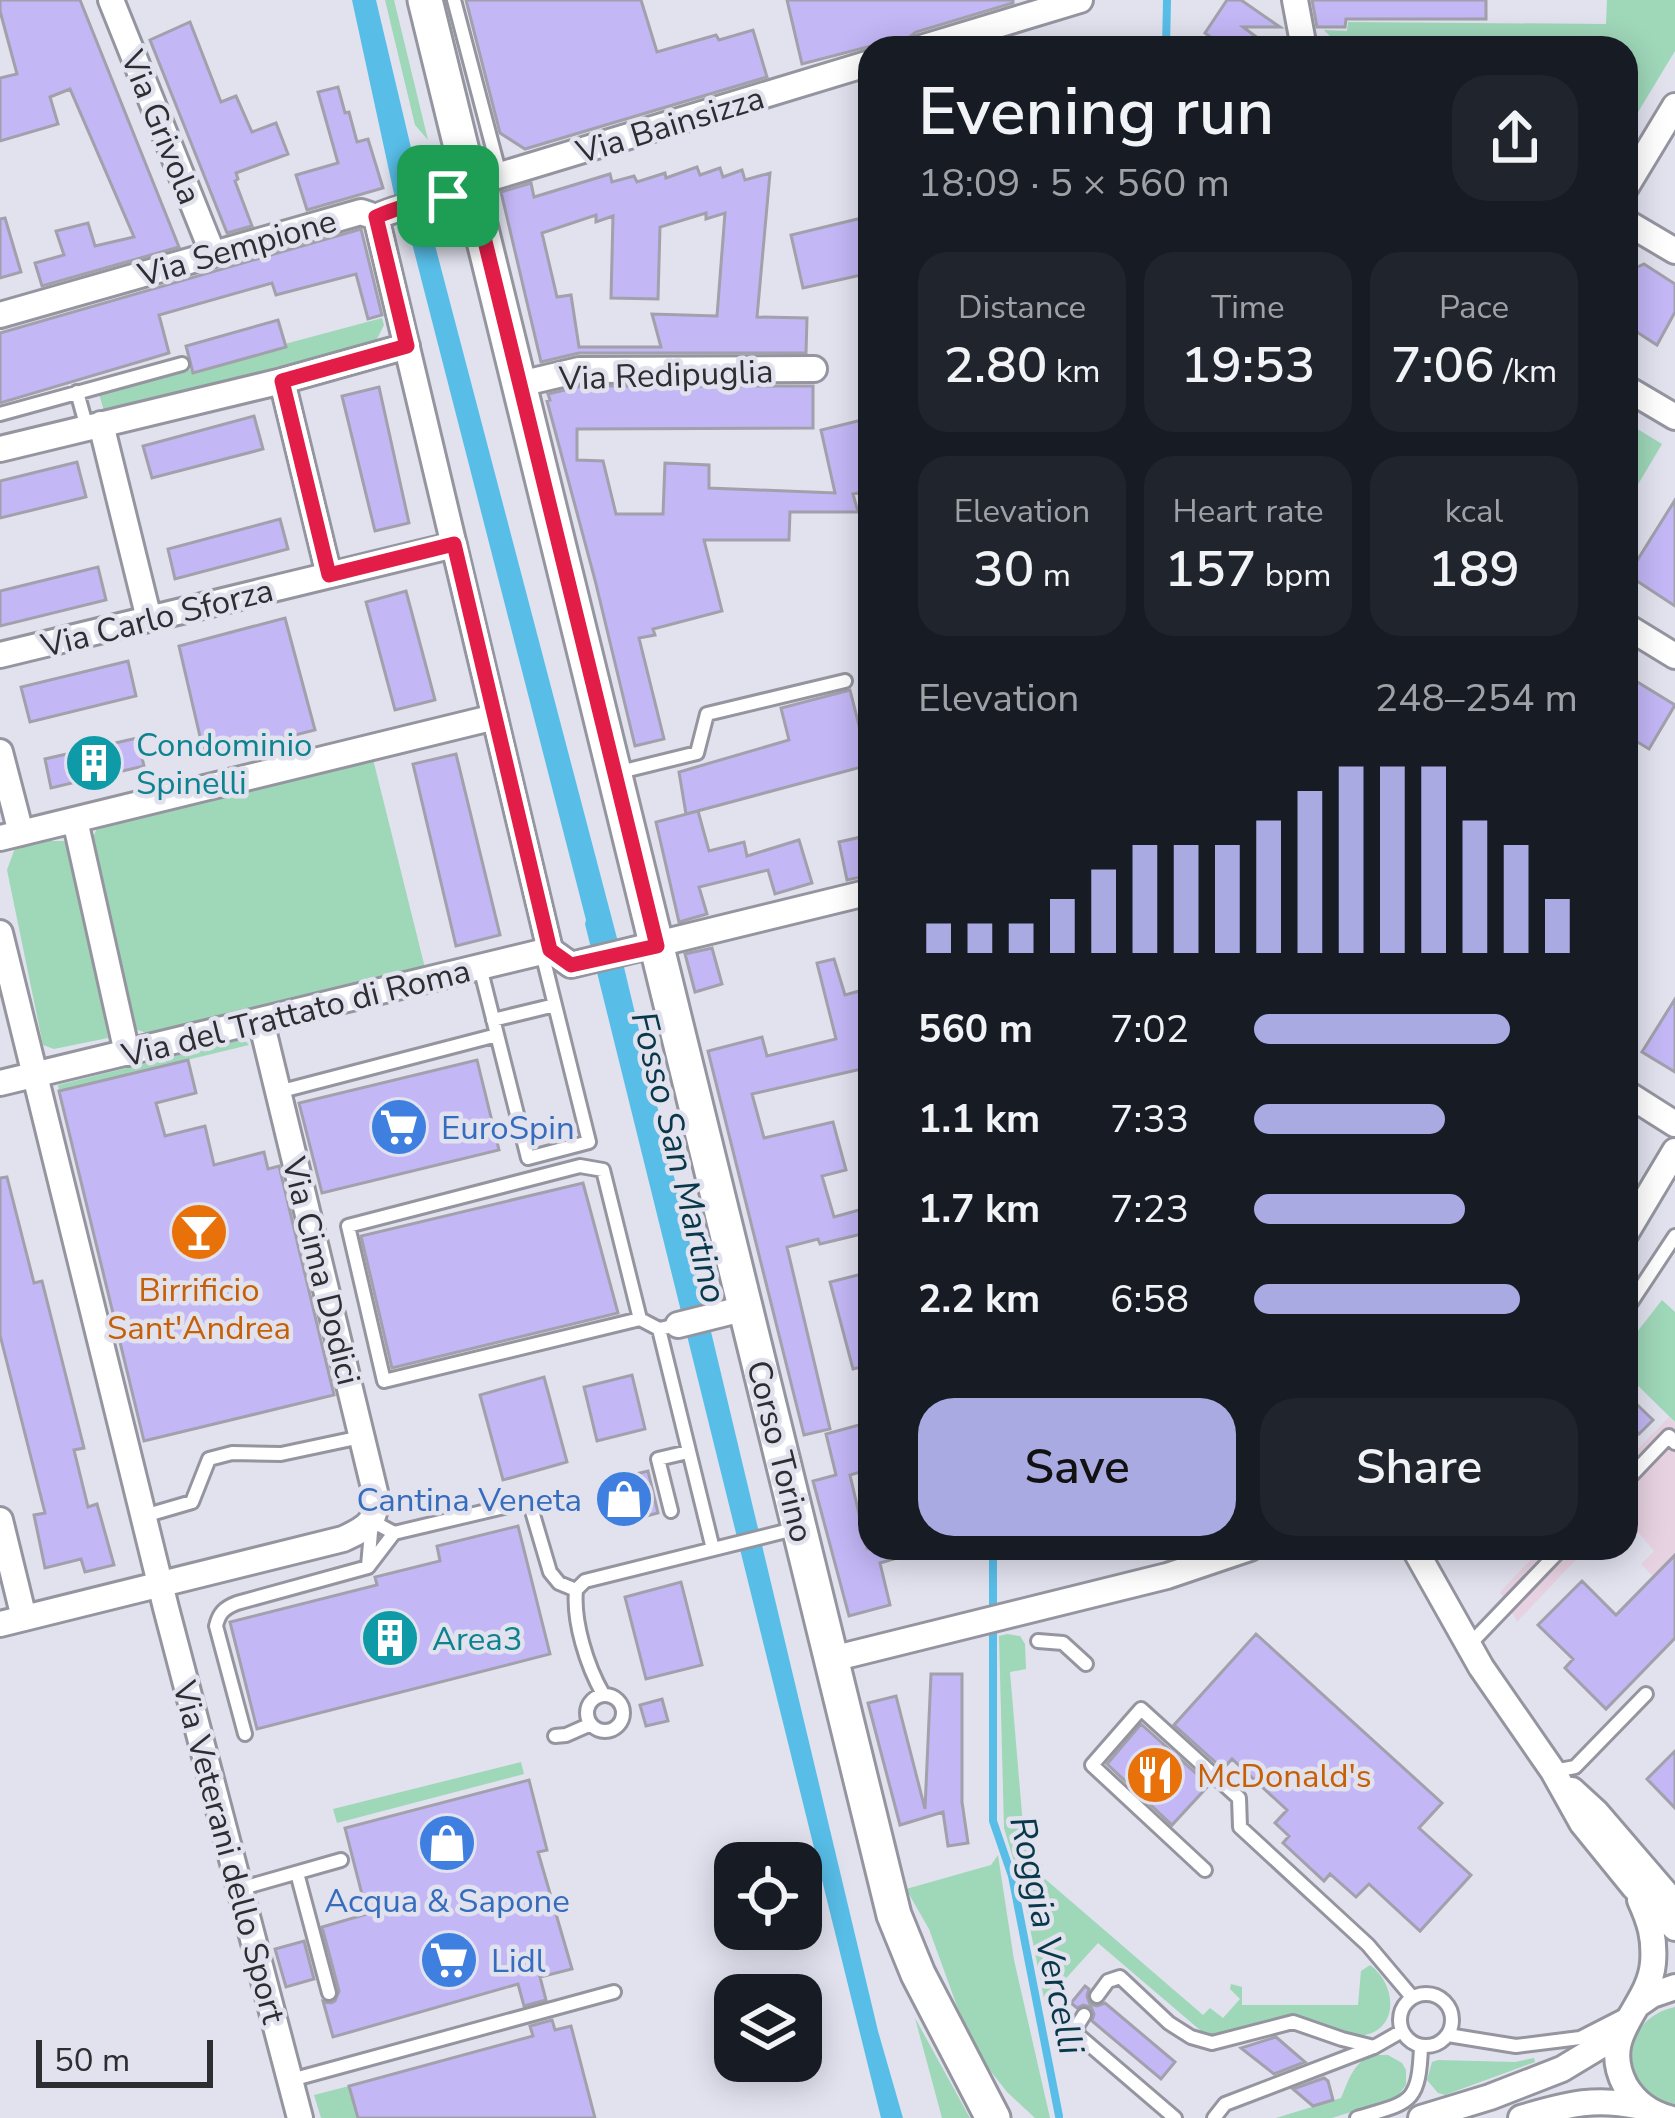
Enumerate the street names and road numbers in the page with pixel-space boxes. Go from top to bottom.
street label: Via Grivola [109,43,212,211]
street label: Via Bainsizza [570,76,770,176]
street label: Via Sempione [132,199,342,298]
street label: Via Redipuglia [557,349,774,402]
street label: Via Carlo Sforza [36,568,278,669]
street label: Via del Trattato di Roma [117,948,475,1079]
street label: Via Cima Dodici [270,1152,371,1390]
street label: Corso Torino [735,1356,824,1547]
street label: Via Veterani dello Sport [161,1675,296,2029]

